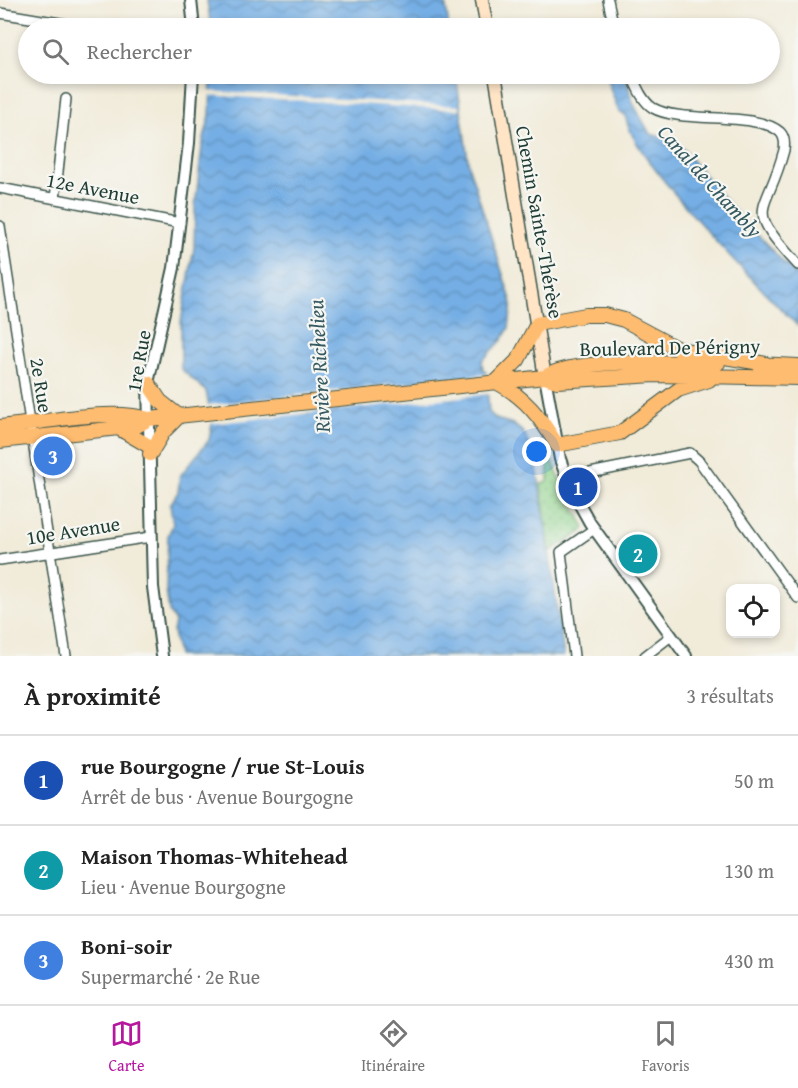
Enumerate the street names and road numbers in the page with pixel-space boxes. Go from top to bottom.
street label: Chemin Sainte-Thérèse [509,123,571,321]
street label: 12e Avenue [44,165,142,211]
street label: 1re Rue [118,327,158,395]
street label: Boulevard De Périgny [579,331,761,363]
street label: 2e Rue [23,356,61,414]
street label: 10e Avenue [24,508,122,552]

